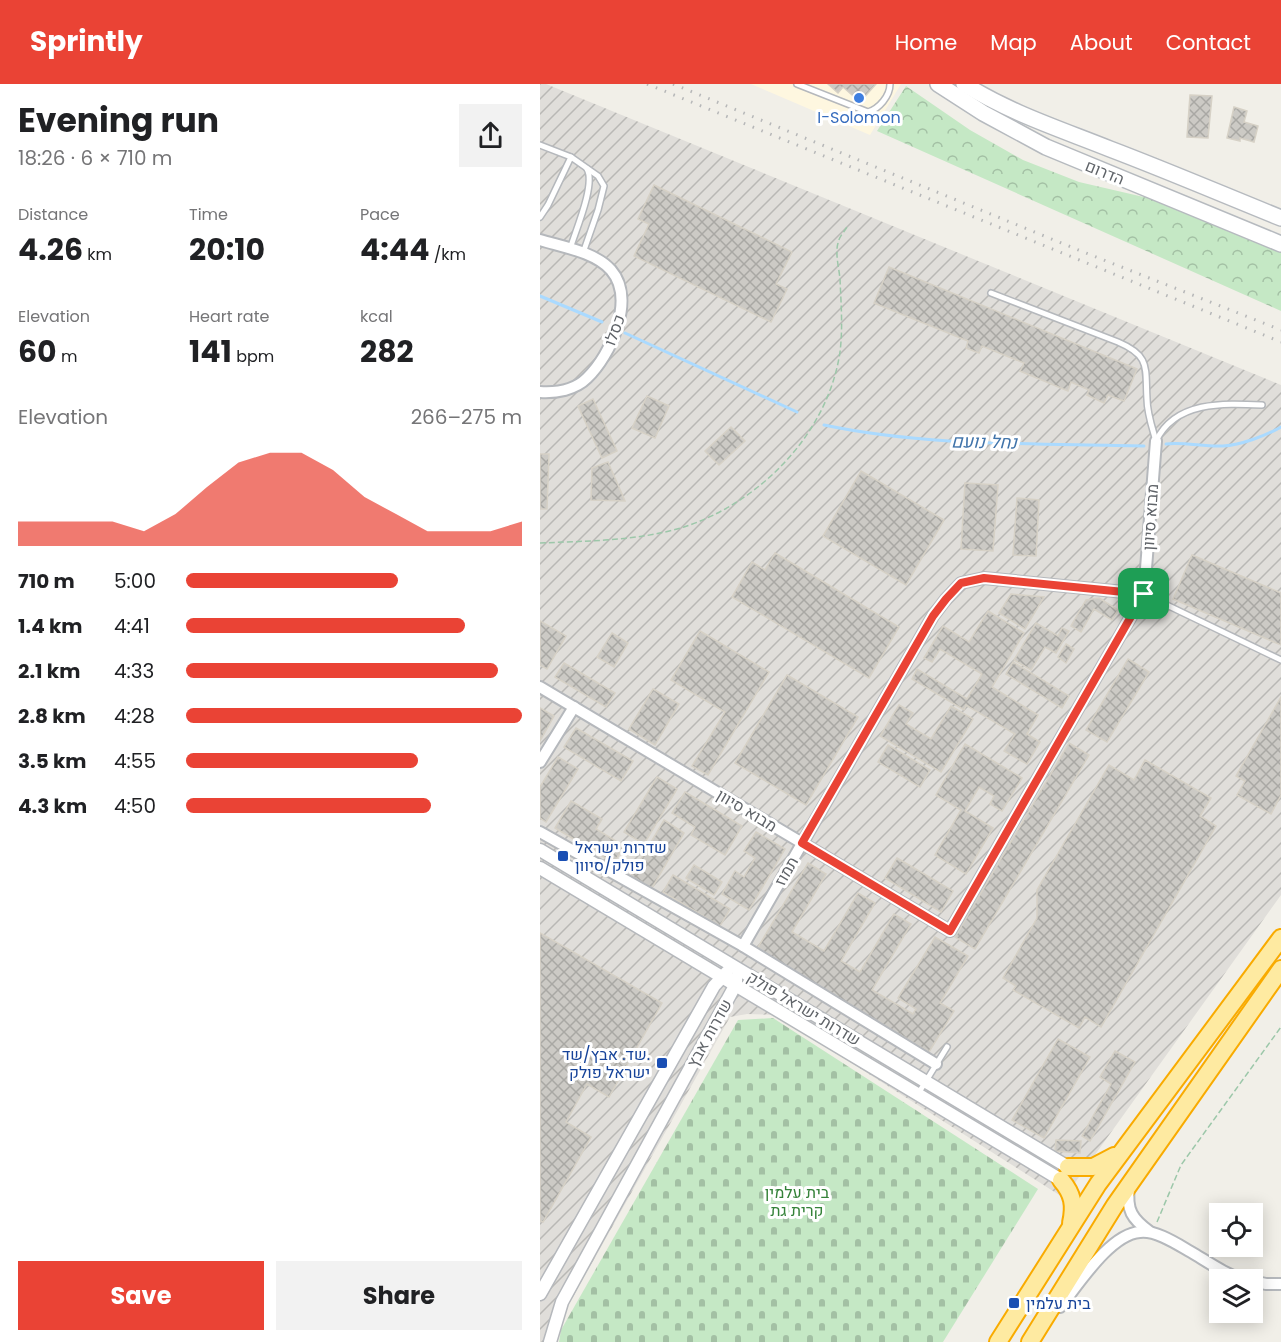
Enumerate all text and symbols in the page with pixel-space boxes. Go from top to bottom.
text: Sprintly [30,22,143,61]
text: Home [895,28,957,57]
text: Map [990,28,1037,57]
text: About [1070,28,1133,57]
text: Contact [1166,28,1251,57]
marker: I-Solomon [852,91,866,105]
text: Evening run [18,97,219,144]
button: share [459,104,522,167]
place label: I-Solomon [817,106,901,129]
text: 18:26 · 6 × 710 m [18,144,172,172]
street label: הדרום [1082,154,1128,191]
text: Distance [18,203,88,226]
text: Time [189,203,228,226]
text: Pace [360,203,400,226]
text: 4.26 [18,228,83,271]
text: 20:10 [189,228,265,271]
text: 4:44 [360,228,429,271]
text: km [83,243,112,266]
text: /km [429,243,466,266]
text: Elevation [18,305,90,328]
text: Heart rate [189,305,269,328]
text: kcal [360,305,393,328]
street label: כסלו [598,311,631,349]
text: 60 [18,330,57,373]
text: 141 [189,330,232,373]
text: 282 [360,330,414,373]
text: m [57,345,77,368]
text: bpm [232,345,274,368]
text: Elevation [18,403,108,431]
text: 266–275 m [411,403,522,431]
water label: נחל נועם [951,428,1019,455]
street label: מבוא סיוון [1137,483,1164,551]
text: 710 m [18,567,75,595]
text: 5:00 [114,567,156,595]
pin [1118,568,1169,619]
icon: arrive [1127,577,1160,610]
text: 1.4 km [18,612,82,640]
text: 4:41 [114,612,150,640]
text: 2.1 km [18,657,80,685]
text: 4:33 [114,657,154,685]
text: 2.8 km [18,702,86,730]
text: 4:28 [114,702,155,730]
text: 3.5 km [18,747,87,775]
text: 4:55 [114,747,156,775]
street label: מבוא סיוון [712,783,781,838]
text: 4.3 km [18,792,87,820]
text: 4:50 [114,792,156,820]
place label: שדרות ישראל פולק/סיוון [575,836,667,877]
marker: שדרות ישראל פולק/סיוון [556,849,570,863]
street label: תמוז [769,852,804,890]
street label: שדרות ישראל פולק [743,965,865,1051]
street label: שדרות אבץ [681,995,738,1072]
place label: שד. אבץ/שד. ישראל פולק [562,1043,650,1084]
marker: שד. אבץ/שד. ישראל פולק [655,1056,669,1070]
park label: בית עלמין קרית גת [765,1181,830,1222]
map controls [1209,1203,1263,1323]
button: locate [1209,1203,1263,1257]
button: Save [18,1261,264,1330]
button: Share [276,1261,522,1330]
button: layers [1209,1269,1263,1323]
place label: בית עלמין [1026,1292,1091,1315]
marker: בית עלמין [1007,1296,1021,1310]

